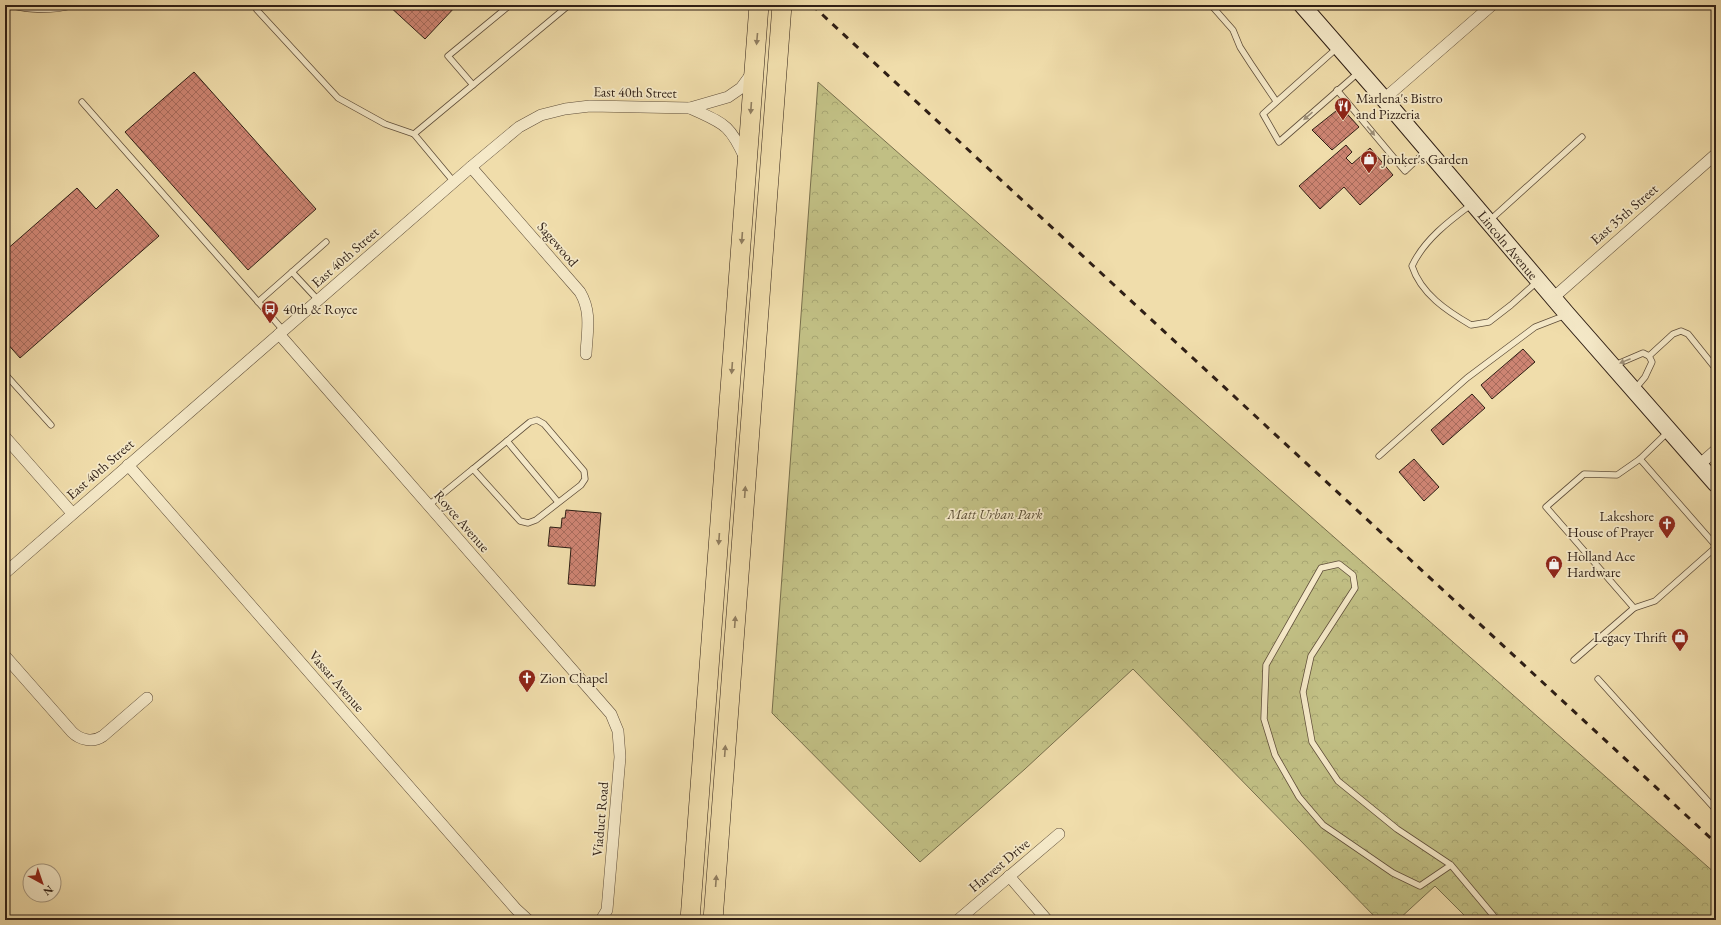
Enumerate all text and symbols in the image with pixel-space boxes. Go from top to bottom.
one-way arrow [753,33,760,45]
street label: East 40th Street [593,82,677,102]
place label: Marlena's Bistro and Pizzeria [1356,89,1443,123]
restaurant icon: Marlena's Bistro and Pizzeria [1333,96,1353,121]
one-way arrow [748,102,755,114]
one-way arrow [1303,111,1313,121]
one-way arrow [1367,125,1376,136]
shop icon: Jonker's Garden [1359,149,1379,174]
place label: Jonker's Garden [1381,150,1469,168]
street label: East 35th Street [1587,179,1662,248]
street label: Lincoln Avenue [1474,207,1543,284]
street label: Sagewood [534,218,583,271]
street label: East 40th Street [308,222,383,291]
one-way arrow [738,232,745,244]
bus stop icon: 40th & Royce [260,299,280,324]
place label: 40th & Royce [283,300,358,318]
one-way arrow [1619,358,1630,364]
one-way arrow [728,362,735,374]
street label: East 40th Street [63,434,138,503]
street label: Royce Avenue [430,486,494,556]
one-way arrow [742,486,749,498]
park label: Matt Urban Park [946,505,1043,523]
place label: Lakeshore House of Prayer [1568,507,1655,541]
church icon: Lakeshore House of Prayer [1657,514,1677,539]
one-way arrow [715,533,722,545]
place label: Holland Ace Hardware [1567,547,1636,581]
shop icon: Holland Ace Hardware [1544,554,1564,579]
one-way arrow [732,616,739,628]
shop icon: Legacy Thrift [1670,627,1690,652]
place label: Legacy Thrift [1594,628,1668,646]
street label: Vassar Avenue [305,646,369,716]
church icon: Zion Chapel [517,668,537,693]
place label: Zion Chapel [540,669,608,687]
one-way arrow [722,745,729,758]
street label: Viaduct Road [588,780,612,857]
street label: Harvest Drive [965,834,1034,896]
north arrow [22,863,62,903]
one-way arrow [712,875,719,887]
text: N [40,882,56,899]

